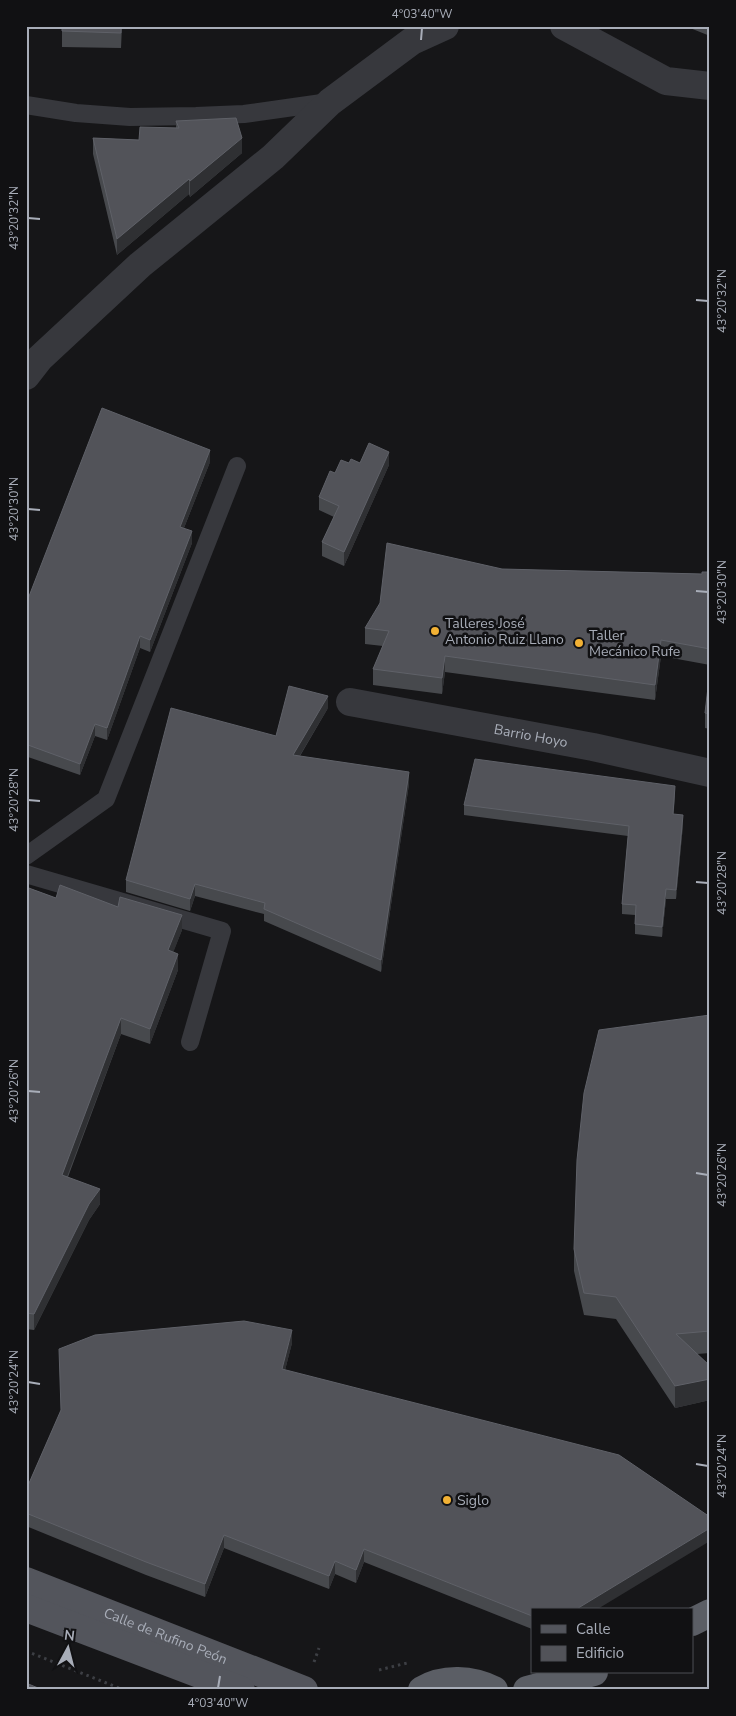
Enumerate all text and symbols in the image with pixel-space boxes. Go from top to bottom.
text: 4°03'40"W [391,6,453,22]
text: 43°20'32"N [6,186,22,250]
text: 43°20'32"N [714,269,730,333]
text: 43°20'30"N [6,477,22,541]
text: 43°20'30"N [714,560,730,624]
place label: Talleres José Antonio Ruiz Llano [445,614,564,649]
marker: Talleres José Antonio Ruiz Llano [429,625,441,637]
place label: Taller Mecánico Rufe [589,626,680,661]
marker: Taller Mecánico Rufe [573,637,585,649]
street label: Barrio Hoyo [492,719,570,752]
text: 43°20'28"N [6,768,22,832]
text: 43°20'28"N [714,851,730,915]
text: 43°20'26"N [6,1059,22,1123]
text: 43°20'26"N [714,1143,730,1207]
text: 43°20'24"N [6,1350,22,1414]
text: 43°20'24"N [714,1434,730,1498]
place label: Siglo [457,1491,489,1510]
marker: Siglo [441,1494,453,1506]
street label: Calle de Rufino Peón [101,1603,230,1669]
legend [531,1608,694,1674]
text: Calle [576,1619,611,1639]
north arrow [42,1624,92,1674]
text: N [63,1626,76,1646]
text: Edificio [576,1643,624,1663]
text: 4°03'40"W [187,1695,249,1711]

